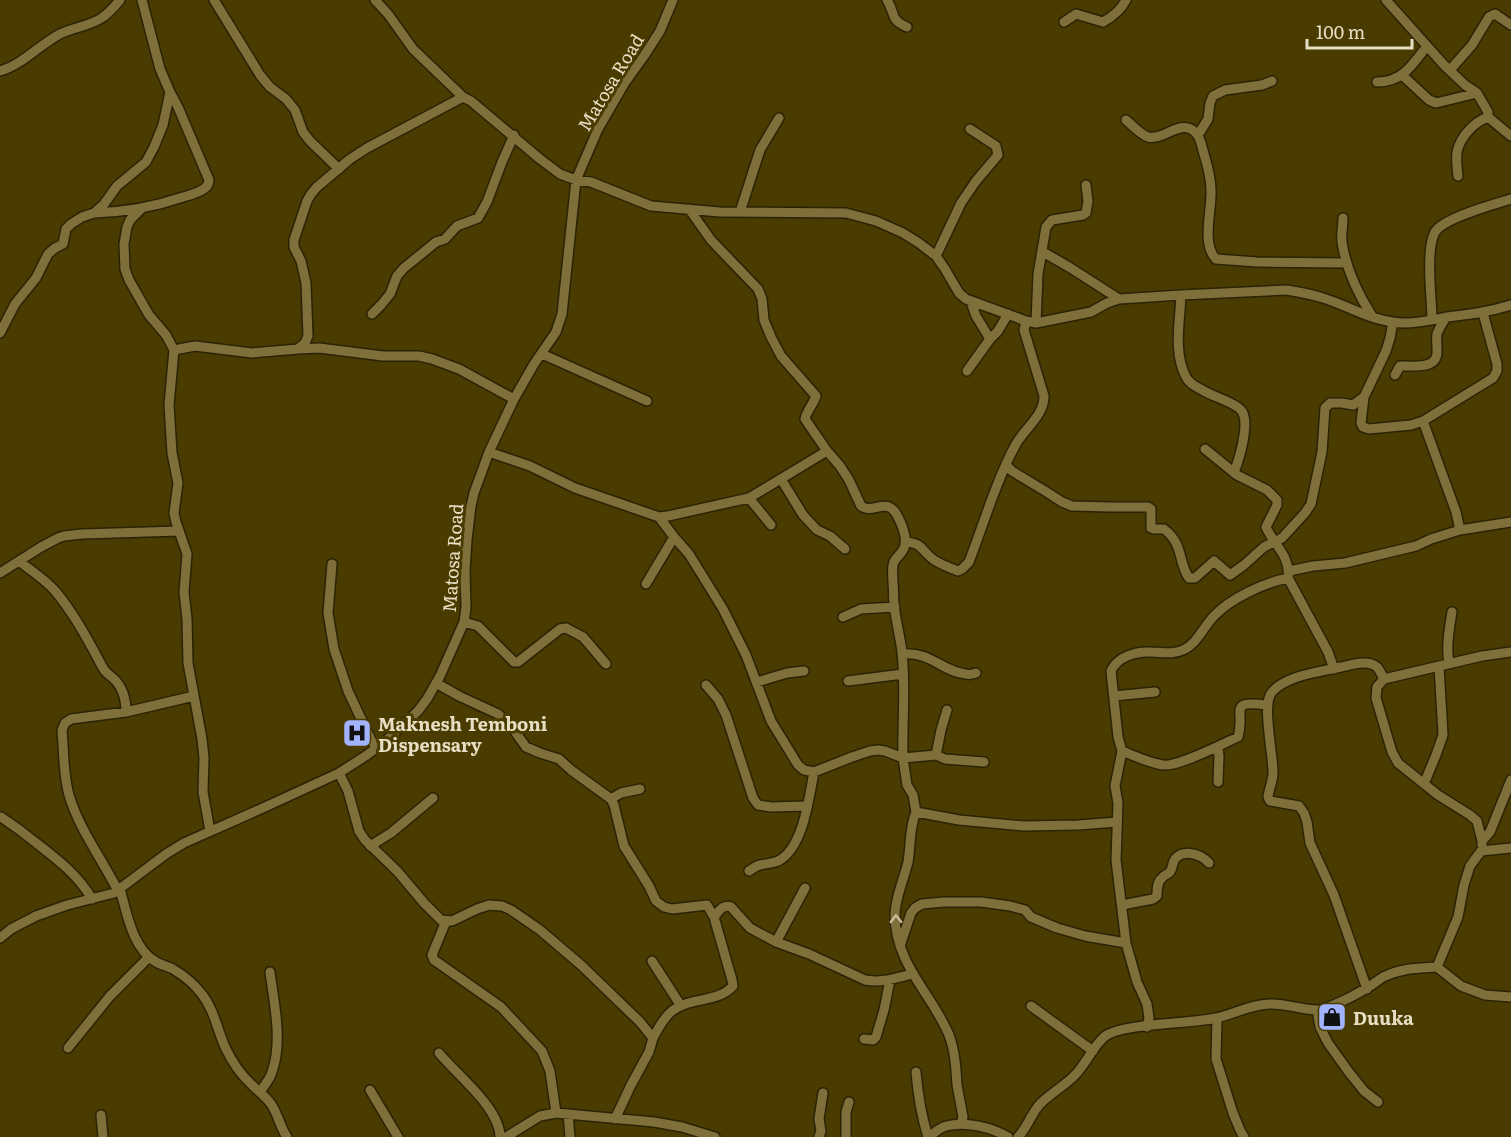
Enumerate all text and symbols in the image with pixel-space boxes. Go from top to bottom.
scale bar [1307,12,1412,50]
text: 100 m [1316,18,1365,45]
street label: Matosa Road [570,28,650,136]
street label: Matosa Road [435,502,469,614]
place label: Maknesh Temboni Dispensary [378,710,548,758]
hospital icon: Maknesh Temboni Dispensary [341,717,373,749]
one-way arrow [890,914,902,923]
shop icon: Duuka [1316,1001,1348,1033]
place label: Duuka [1353,1004,1414,1031]

